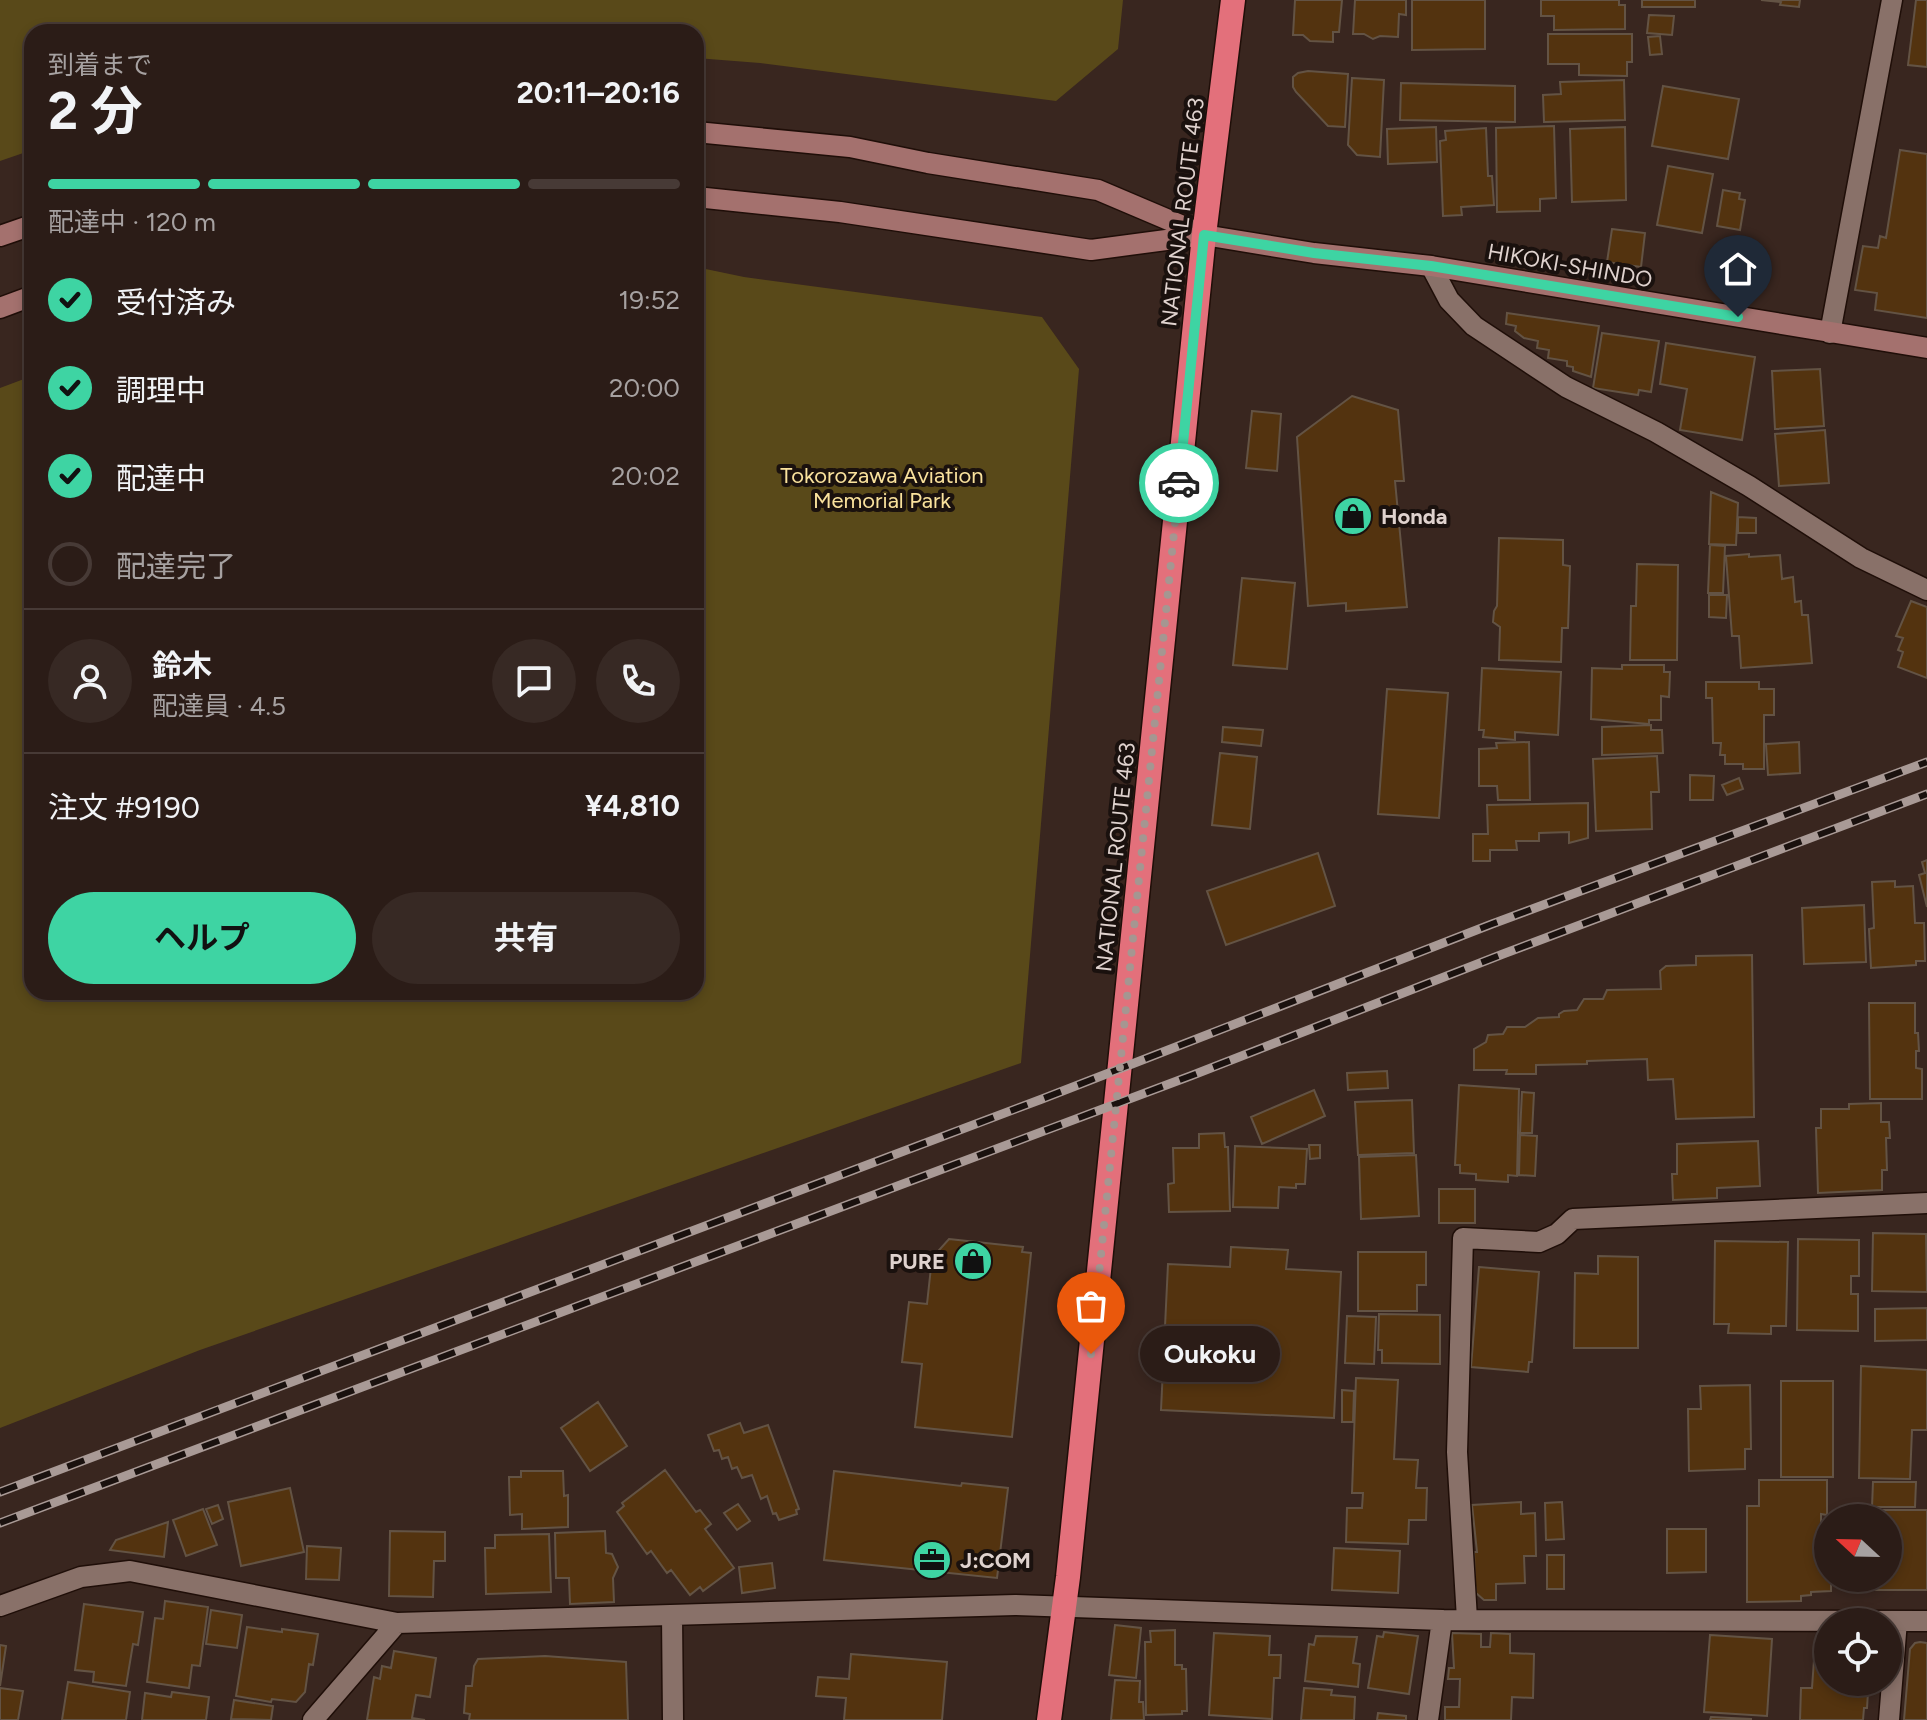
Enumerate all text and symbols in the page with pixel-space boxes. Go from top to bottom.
text: 到着まで [48,49,152,81]
text: 20:11–20:16 [516,74,680,111]
text: 2 分 [48,80,142,142]
street label: NATIONAL ROUTE 463 [1155,96,1210,328]
text: 配達中 · 120 m [48,206,216,238]
pin [1704,235,1772,317]
street label: HIKOKI-SHINDO [1485,238,1654,293]
icon: home [1716,247,1760,291]
icon: check [48,278,92,322]
text: 受付済み [116,284,236,321]
text: 19:52 [618,284,680,316]
icon: check [48,366,92,410]
text: 調理中 [116,372,206,409]
text: 20:00 [609,372,680,404]
courier [1139,443,1219,523]
icon: check [48,454,92,498]
text: 配達中 [116,460,206,497]
text: 20:02 [611,460,680,492]
icon: car [1157,461,1201,505]
park label: Tokorozawa Aviation Memorial Park [780,462,984,514]
shop icon: Honda [1332,495,1374,537]
place label: Honda [1381,503,1448,530]
text: 配達完了 [116,548,236,585]
button: person [48,639,132,723]
button: chat [492,639,576,723]
button: phone [596,639,680,723]
text: 鈴木 [152,647,212,684]
text: 配達員 · 4.5 [152,690,286,722]
street label: NATIONAL ROUTE 463 [1090,741,1141,973]
text: ¥4,810 [585,787,680,824]
text: 注文 #9190 [48,789,200,826]
button: ヘルプ [48,892,356,984]
button: 共有 [372,892,680,984]
shop icon: PURE [952,1240,994,1282]
place label: PURE [889,1248,945,1275]
pin [1057,1272,1125,1354]
icon: bag [1069,1284,1113,1328]
callout: Oukoku [1139,1326,1279,1382]
text: Oukoku [1164,1338,1256,1370]
north arrow [1814,1504,1902,1592]
map controls [1814,1504,1902,1696]
office icon: J:COM [911,1539,953,1581]
place label: J:COM [960,1547,1031,1574]
button: locate [1814,1608,1902,1696]

